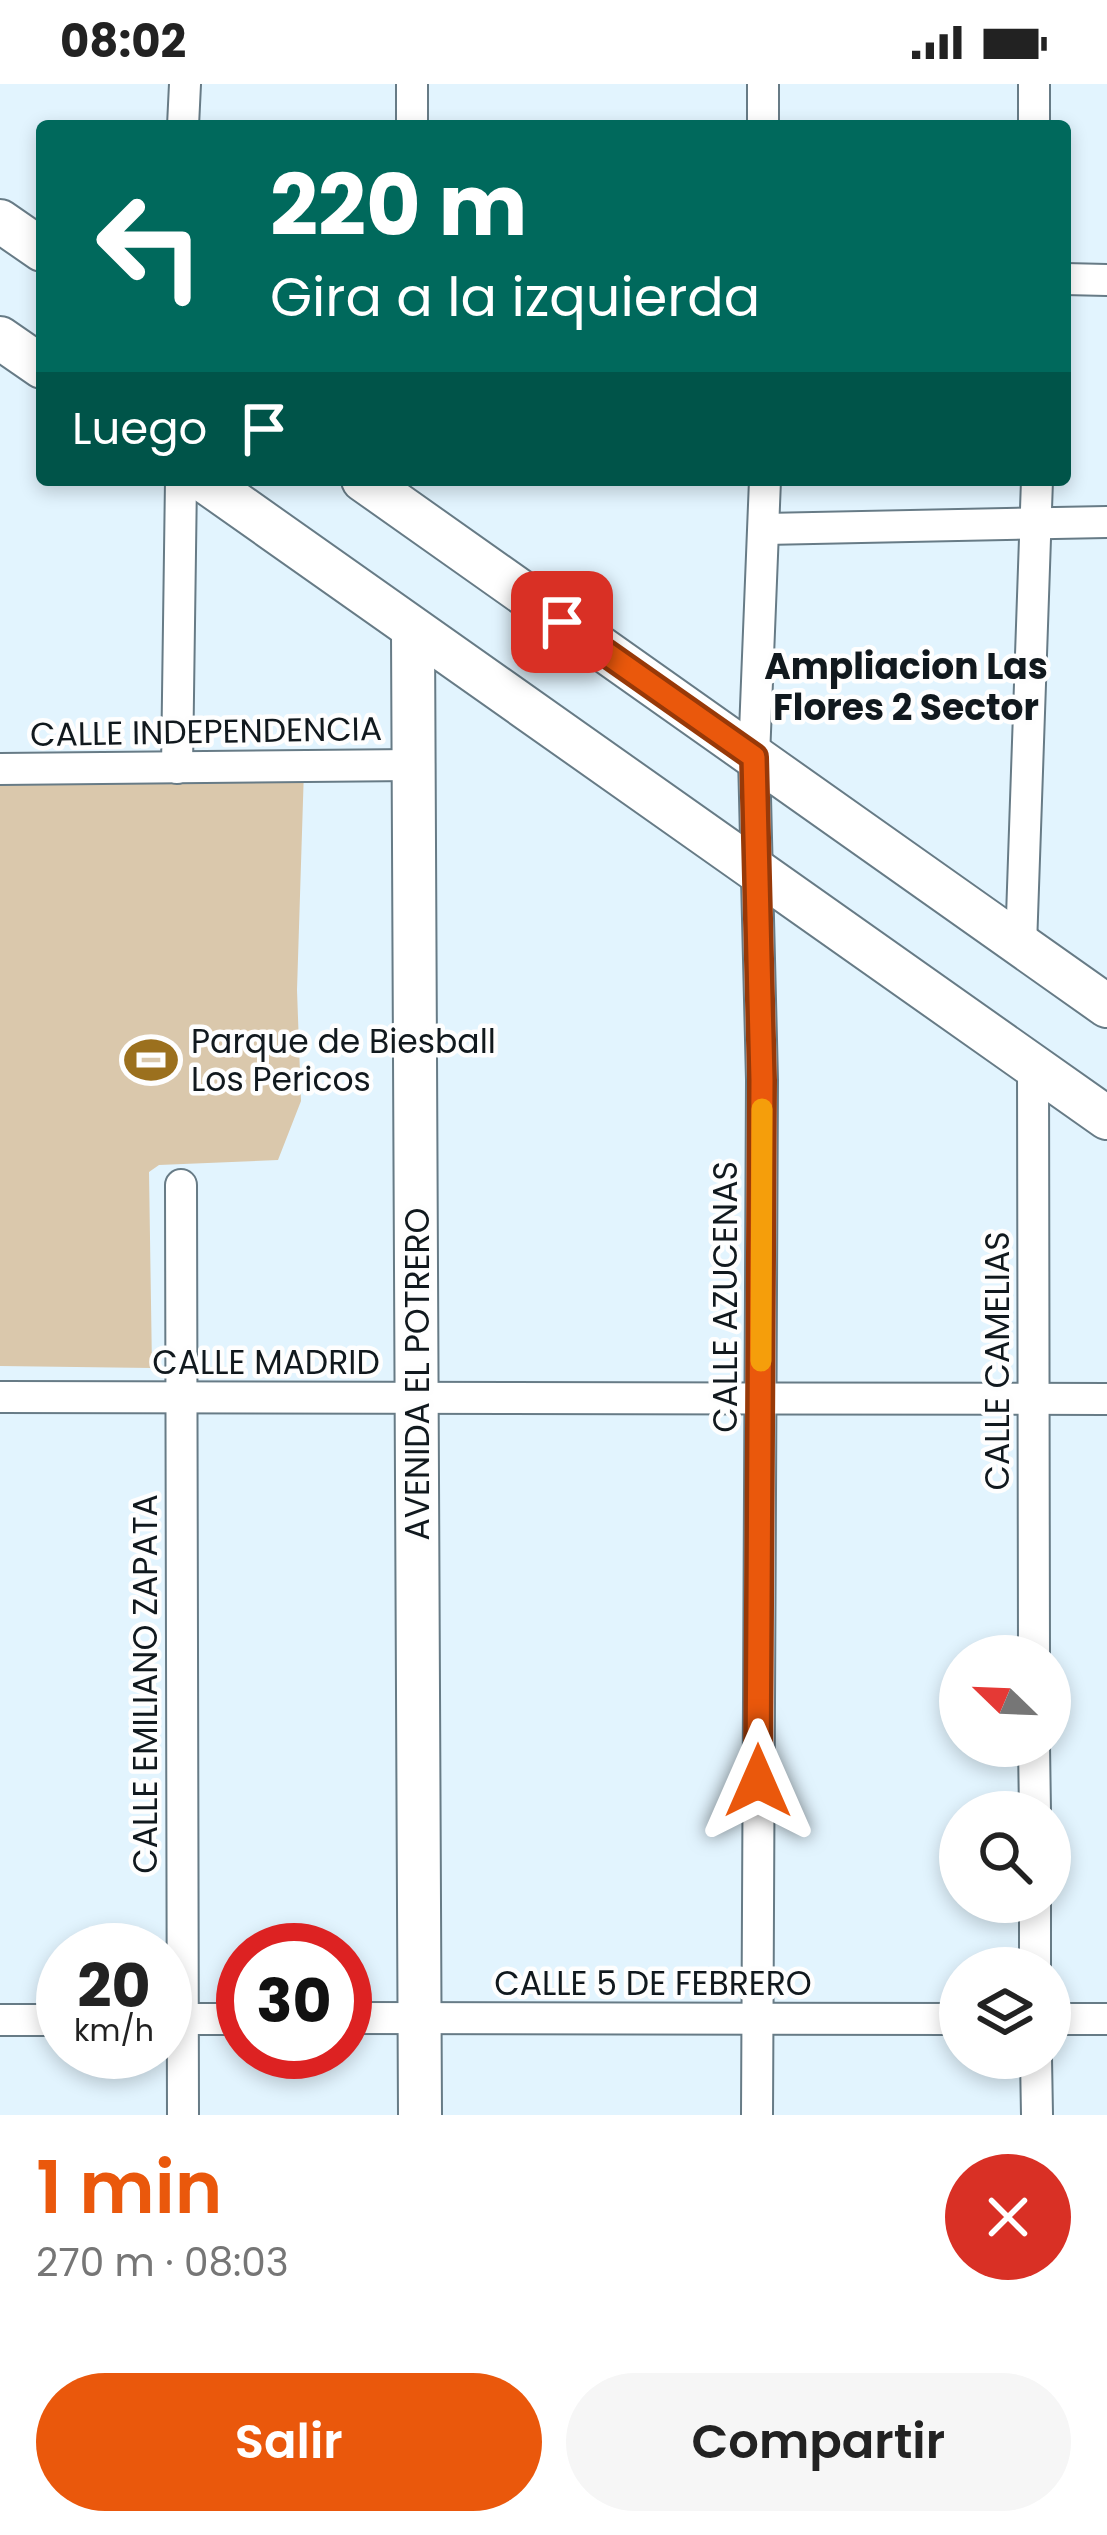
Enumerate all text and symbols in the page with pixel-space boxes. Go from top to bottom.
text: 08:02 [60,10,186,73]
text: 220 m [270,147,527,264]
icon: left [72,168,228,324]
text: Gira a la izquierda [270,259,760,335]
icon: arrive [231,396,297,462]
text: Luego [72,397,207,460]
pin [511,571,613,673]
icon: arrive [529,589,595,655]
district label: Ampliacion Las Flores 2 Sector [764,641,1048,733]
street label: CALLE INDEPENDENCIA [30,705,382,758]
place label: Parque de Biesball Los Pericos [191,1018,496,1103]
sports icon: Parque de Biesball Los Pericos [122,1031,180,1089]
street label: CALLE AZUCENAS [702,1161,749,1433]
street label: AVENIDA EL POTRERO [394,1207,441,1541]
street label: CALLE CAMELIAS [974,1231,1021,1491]
street label: CALLE MADRID [152,1339,380,1386]
street label: CALLE EMILIANO ZAPATA [122,1494,169,1874]
north arrow [939,1635,1071,1767]
map controls [939,1635,1071,2079]
position arrow [695,1718,821,1844]
button: search [939,1791,1071,1923]
speed limit sign: 30 [216,1923,372,2079]
text: 20 [77,1944,151,2028]
button: layers [939,1947,1071,2079]
street label: CALLE 5 DE FEBRERO [494,1960,812,2007]
text: km/h [74,2009,154,2052]
text: 1 min [36,2137,222,2238]
button: close [945,2154,1071,2280]
text: 270 m · 08:03 [36,2235,289,2290]
button: Salir [36,2373,542,2511]
button: Compartir [566,2373,1071,2511]

